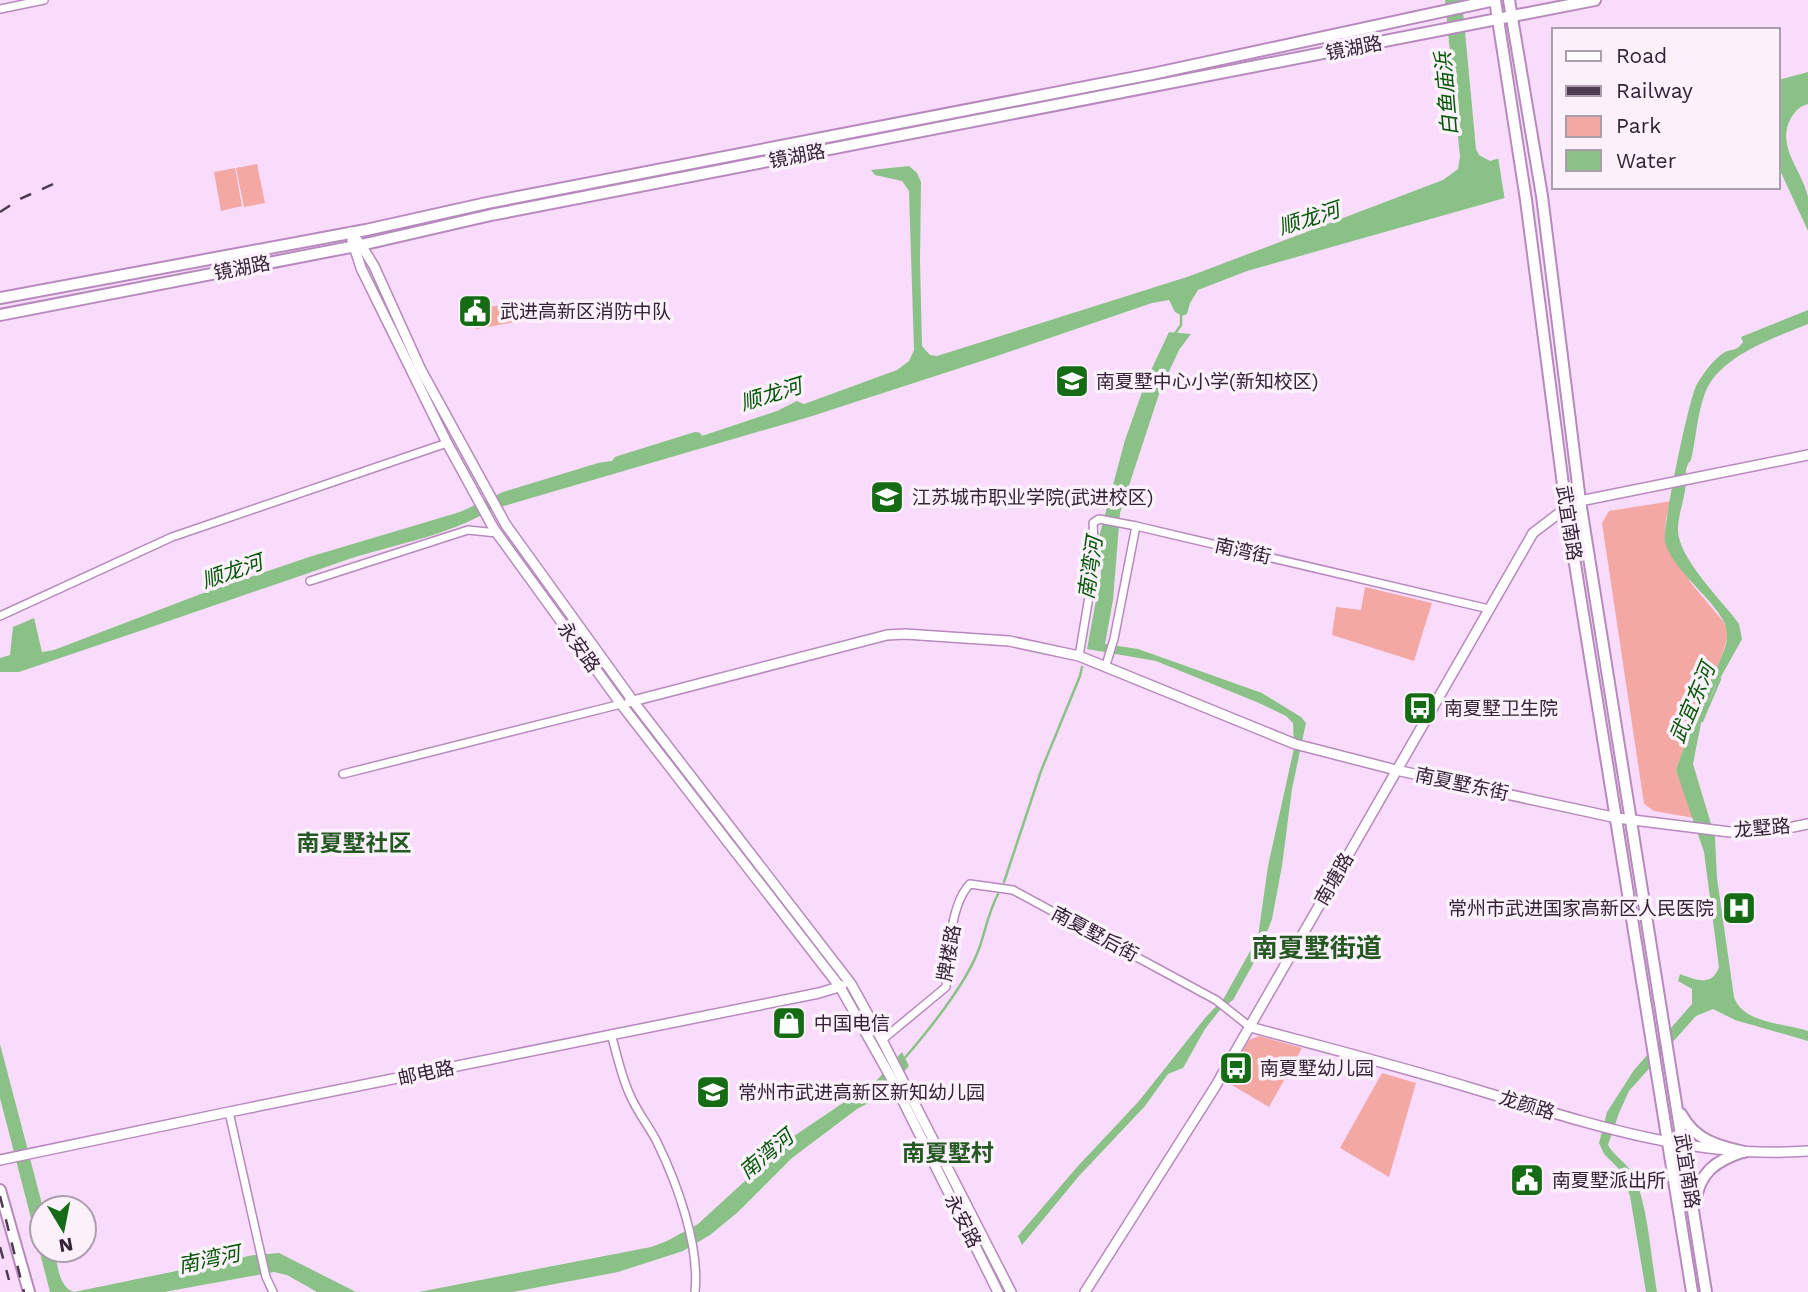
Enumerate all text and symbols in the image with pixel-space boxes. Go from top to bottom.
legend [1552,28,1780,189]
street label: 镜湖路 [1324,31,1384,65]
text: Road [1616,43,1667,68]
water label: 白鱼庙浜 [1430,49,1462,137]
text: Railway [1616,78,1693,103]
text: Park [1616,113,1661,138]
street label: 镜湖路 [767,139,827,173]
text: Water [1616,148,1677,173]
water label: 顺龙河 [1275,195,1347,240]
street label: 镜湖路 [212,251,272,285]
public building icon: 武进高新区消防中队 [456,292,494,330]
place label: 武进高新区消防中队 [500,300,671,323]
school or university icon: 南夏墅中心小学(新知校区) [1053,362,1091,400]
place label: 南夏墅中心小学(新知校区) [1096,370,1318,393]
water label: 顺龙河 [737,372,809,415]
school or university icon: 江苏城市职业学院(武进校区) [868,478,906,516]
street label: 武宜南路 [1552,484,1586,562]
place label: 江苏城市职业学院(武进校区) [912,486,1153,509]
water label: 南湾河 [1073,531,1107,601]
street label: 南湾街 [1213,533,1273,569]
water label: 顺龙河 [198,548,270,593]
street label: 永安路 [553,617,605,677]
water label: 武宜东河 [1664,656,1721,747]
bus stop icon: 南夏墅卫生院 [1401,689,1439,727]
place label: 南夏墅卫生院 [1444,697,1558,720]
street label: 南夏墅东街 [1413,763,1511,805]
street label: 龙墅路 [1733,814,1791,842]
district label: 南夏墅社区 [297,830,412,857]
street label: 南塘路 [1310,849,1358,909]
hospital icon: 常州市武进国家高新区人民医院 [1720,889,1758,927]
place label: 常州市武进国家高新区人民医院 [1448,897,1714,920]
street label: 南夏墅后街 [1048,902,1142,966]
street label: 牌楼路 [933,923,965,983]
district label: 南夏墅街道 [1252,933,1382,963]
shop icon: 中国电信 [770,1004,808,1042]
place label: 中国电信 [814,1012,890,1035]
bus stop icon: 南夏墅幼儿园 [1217,1049,1255,1087]
street label: 邮电路 [396,1056,456,1090]
place label: 南夏墅幼儿园 [1260,1057,1374,1080]
school or university icon: 常州市武进高新区新知幼儿园 [694,1073,732,1111]
place label: 常州市武进高新区新知幼儿园 [738,1081,985,1104]
street label: 龙颜路 [1496,1086,1558,1124]
water label: 南湾河 [734,1122,801,1184]
street label: 武宜南路 [1670,1132,1704,1210]
district label: 南夏墅村 [902,1140,994,1167]
public building icon: 南夏墅派出所 [1508,1161,1546,1199]
place label: 南夏墅派出所 [1552,1169,1666,1192]
street label: 永安路 [940,1190,986,1252]
north arrow [28,1194,98,1264]
text: N [57,1233,75,1258]
water label: 南湾河 [176,1239,246,1278]

